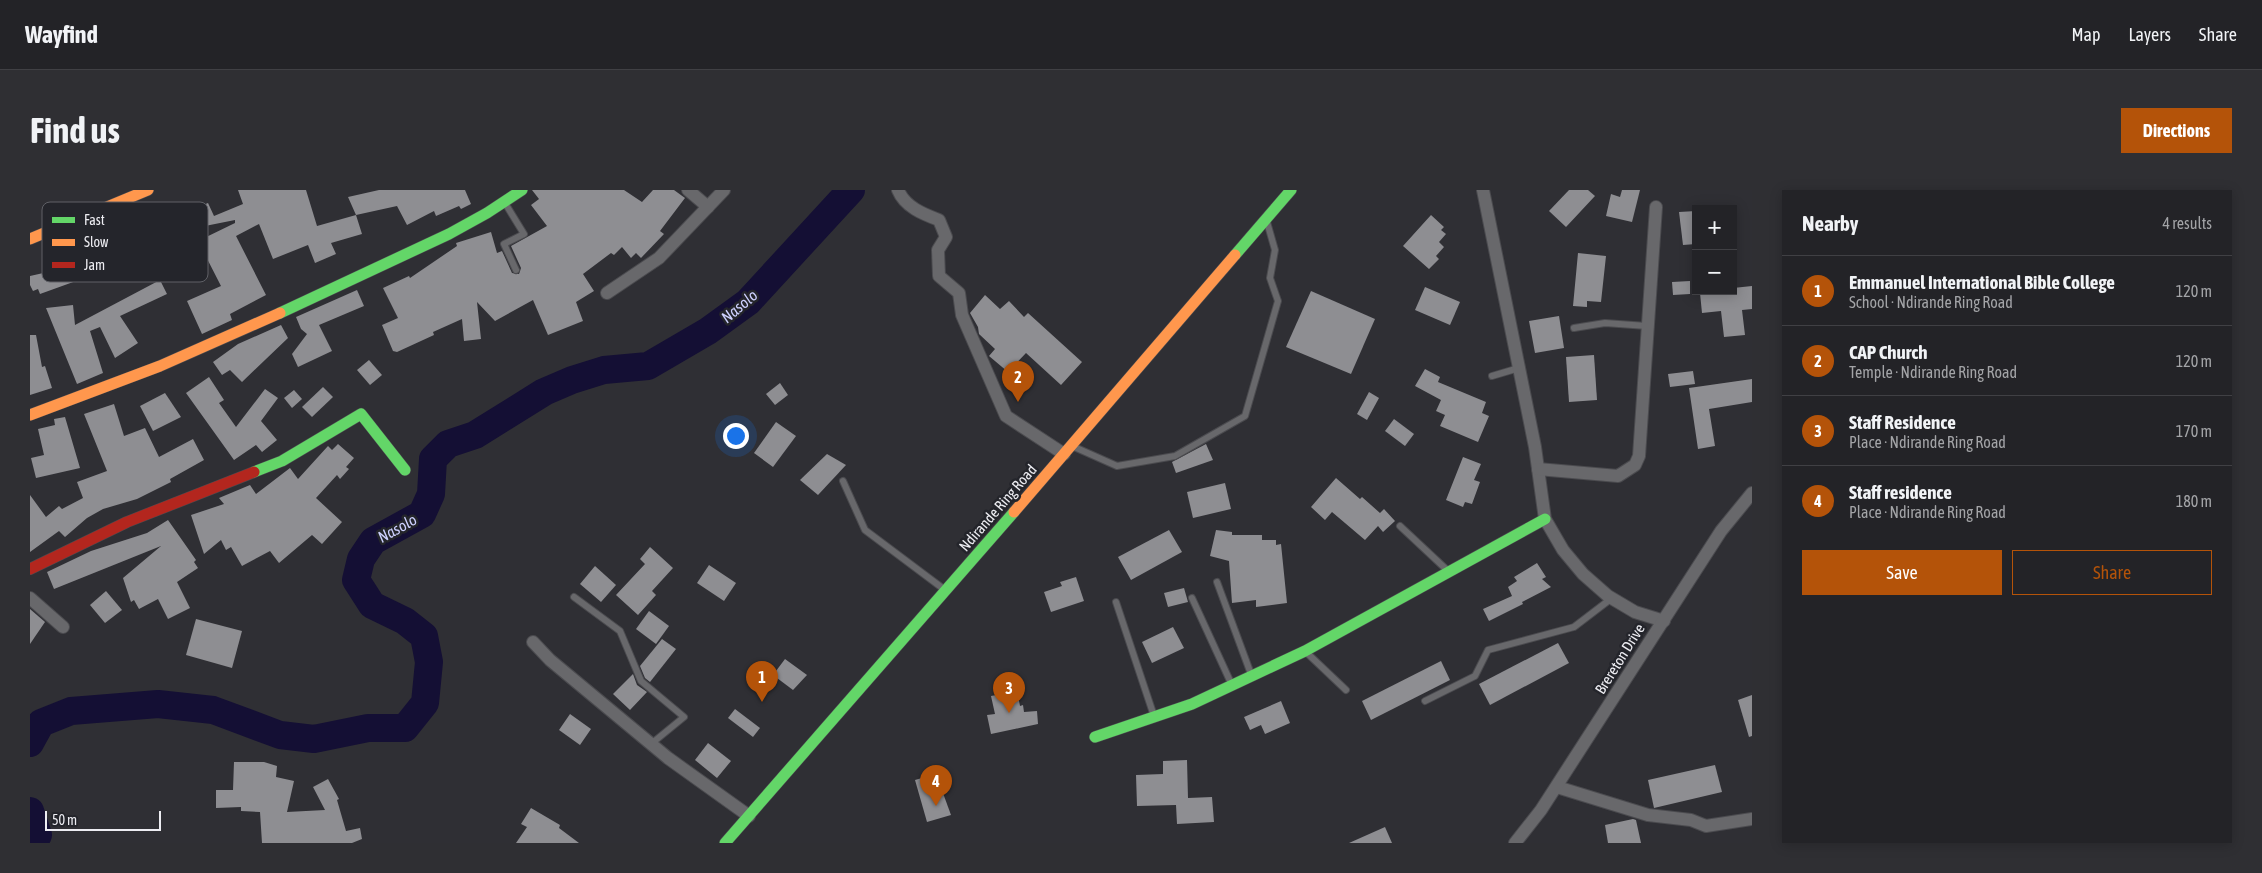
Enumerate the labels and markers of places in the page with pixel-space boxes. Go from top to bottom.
pin: 2 [1002,361,1034,402]
pin: 1 [746,661,778,702]
pin: 3 [993,672,1025,713]
pin: 4 [920,765,952,806]

